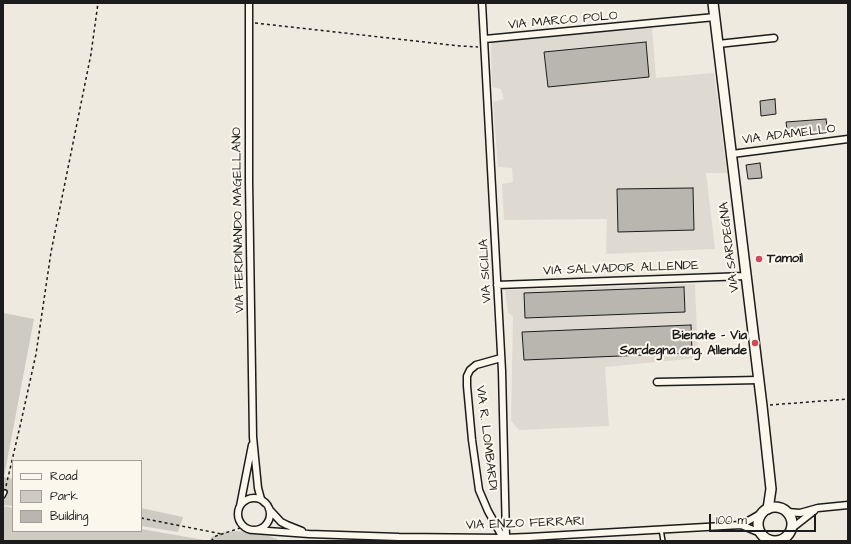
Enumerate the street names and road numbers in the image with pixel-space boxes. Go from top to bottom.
street label: VIA MARCO POLO [508,8,618,34]
street label: VIA ADAMELLO [741,122,837,148]
street label: VIA FERDINANDO MAGELLANO [230,127,248,313]
street label: VIA SARDEGNA [717,201,743,293]
street label: VIA SICILIA [477,238,495,304]
street label: VIA SALVADOR ALLENDE [543,258,699,280]
street label: VIA R. LOMBARDI [472,385,500,491]
street label: VIA ENZO FERRARI [466,514,584,534]

